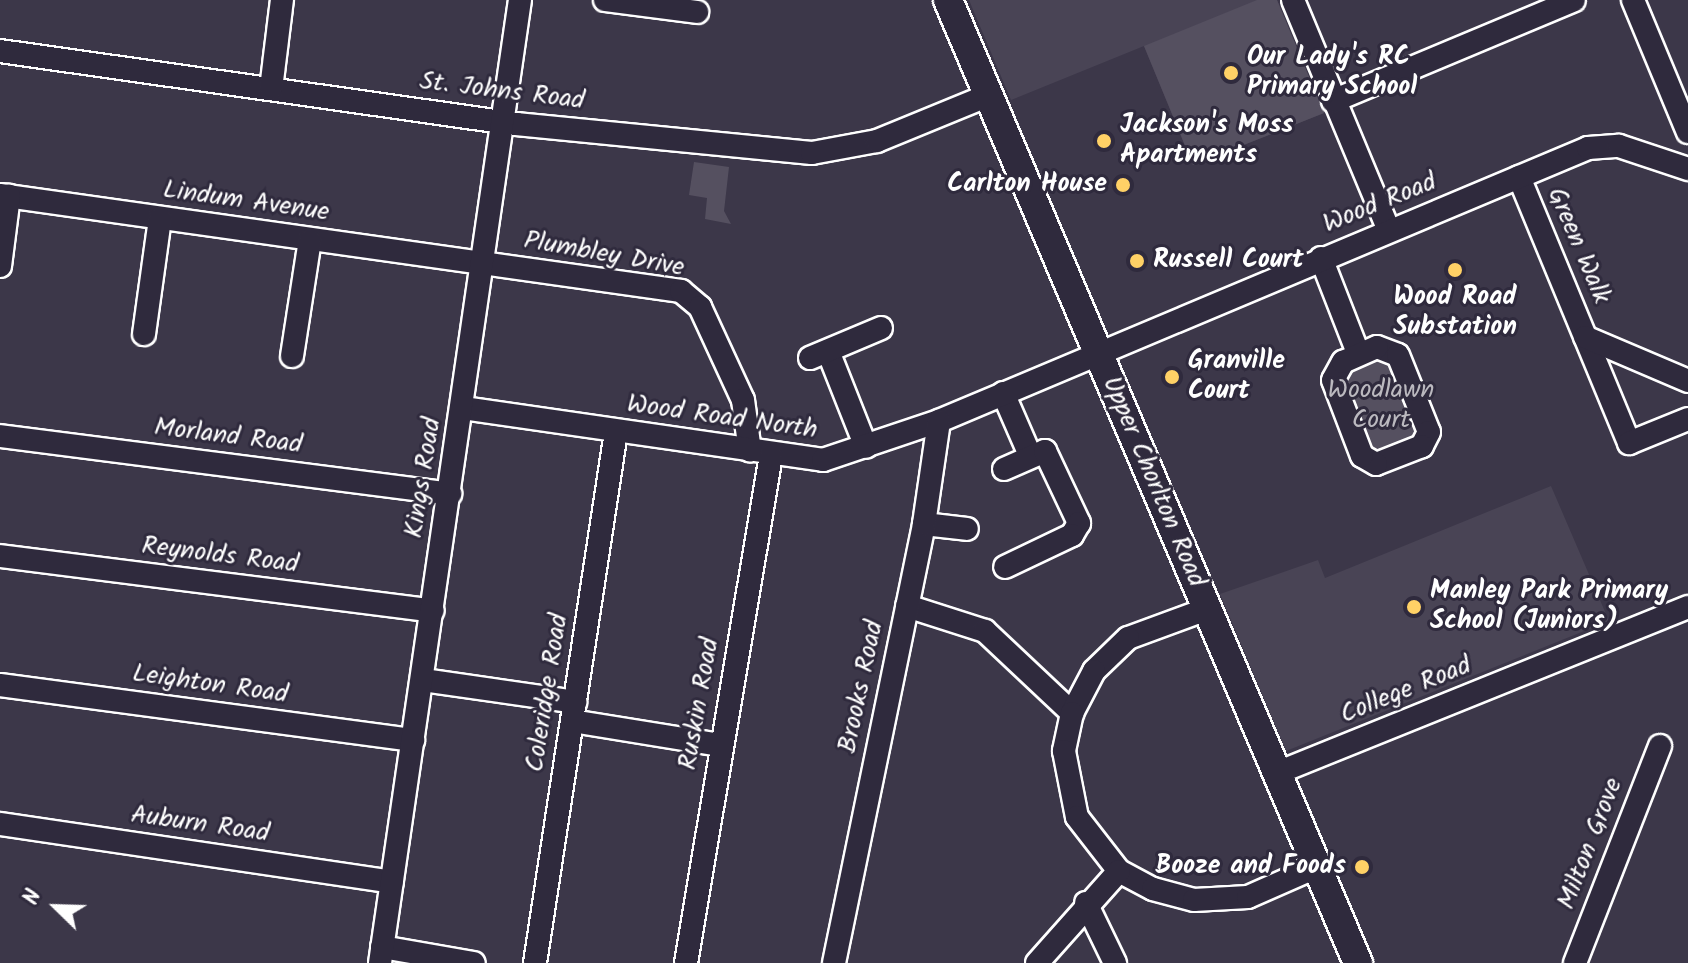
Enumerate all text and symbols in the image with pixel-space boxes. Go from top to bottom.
place label: Our Lady's RC Primary School [1247,42,1417,104]
marker: Our Lady's RC Primary School [1222,64,1240,82]
street label: St. Johns Road [418,66,586,118]
place label: Jackson's Moss Apartments [1120,110,1293,172]
marker: Jackson's Moss Apartments [1095,132,1113,150]
street label: Wood Road [1319,167,1441,241]
place label: Carlton House [947,169,1107,201]
street label: Lindum Avenue [161,175,331,229]
marker: Carlton House [1114,176,1132,194]
street label: Green Walk [1540,183,1616,309]
street label: Plumbley Drive [521,226,687,284]
place label: Russell Court [1153,245,1304,277]
marker: Russell Court [1128,252,1146,270]
marker: Wood Road Substation [1446,261,1464,279]
place label: Wood Road Substation [1393,282,1517,344]
place label: Granville Court [1188,346,1285,408]
marker: Granville Court [1163,368,1181,386]
street label: Upper Chorlton Road [1095,372,1211,592]
park label: Woodlawn Court [1328,375,1434,436]
street label: Wood Road North [625,389,819,447]
street label: Morland Road [152,412,304,462]
street label: Kings Road [399,416,449,540]
street label: Reynolds Road [140,531,300,581]
place label: Manley Park Primary School (Juniors) [1430,576,1668,638]
marker: Manley Park Primary School (Juniors) [1405,598,1423,616]
street label: Coleridge Road [520,612,576,774]
street label: Brooks Road [833,618,891,756]
street label: Ruskin Road [673,636,727,772]
street label: College Road [1336,651,1476,731]
street label: Leighton Road [130,659,290,711]
street label: Milton Grove [1552,774,1630,914]
street label: Auburn Road [129,800,271,850]
place label: Booze and Foods [1155,851,1346,883]
marker: Booze and Foods [1353,858,1371,876]
north arrow [16,867,96,947]
text: N [15,884,52,911]

